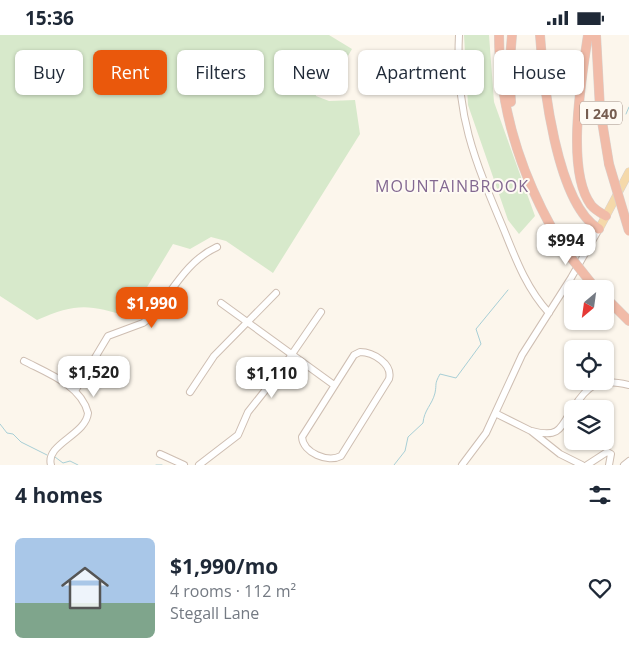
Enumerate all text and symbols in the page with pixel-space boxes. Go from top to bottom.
text: 15:36 [25,5,74,31]
chip: Buy [15,50,83,95]
chip: Rent [93,50,167,95]
chip: Filters [177,50,264,95]
chip: New [274,50,348,95]
chip: Apartment [358,50,484,95]
chip: House [494,50,584,95]
road number: I 240 [580,101,622,125]
district label: MOUNTAINBROOK [375,175,529,197]
pin: $994 [536,223,596,266]
text: $994 [548,229,584,251]
north arrow [564,280,614,330]
map controls [564,280,614,450]
pin: $1,990 [111,287,193,329]
text: $1,990 [127,292,177,314]
button: locate [564,340,614,390]
pin: $1,520 [53,355,135,398]
pin: $1,110 [231,357,313,399]
text: $1,520 [69,361,119,383]
text: $1,110 [247,362,297,384]
button: layers [564,400,614,450]
text: 4 homes [15,481,103,509]
icon: filters [586,481,614,509]
text: $1,990/mo [170,552,278,580]
icon: home [55,558,115,618]
icon: heart [586,574,614,602]
text: 4 rooms · 112 m² [170,580,296,602]
text: Stegall Lane [170,602,259,624]

